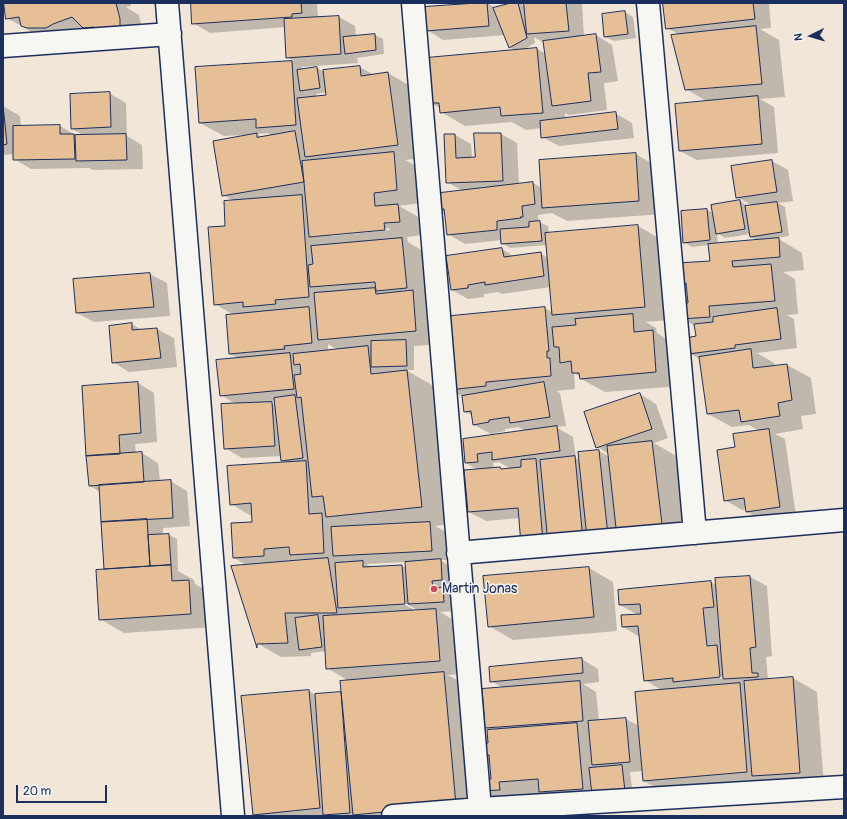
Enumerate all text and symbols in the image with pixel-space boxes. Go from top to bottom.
north arrow [791,16,831,56]
text: N [792,33,805,41]
place label: Martin Jonas [442,581,517,597]
marker: Martin Jonas [429,584,439,594]
scale bar [18,777,109,803]
text: 20 m [23,784,51,799]

